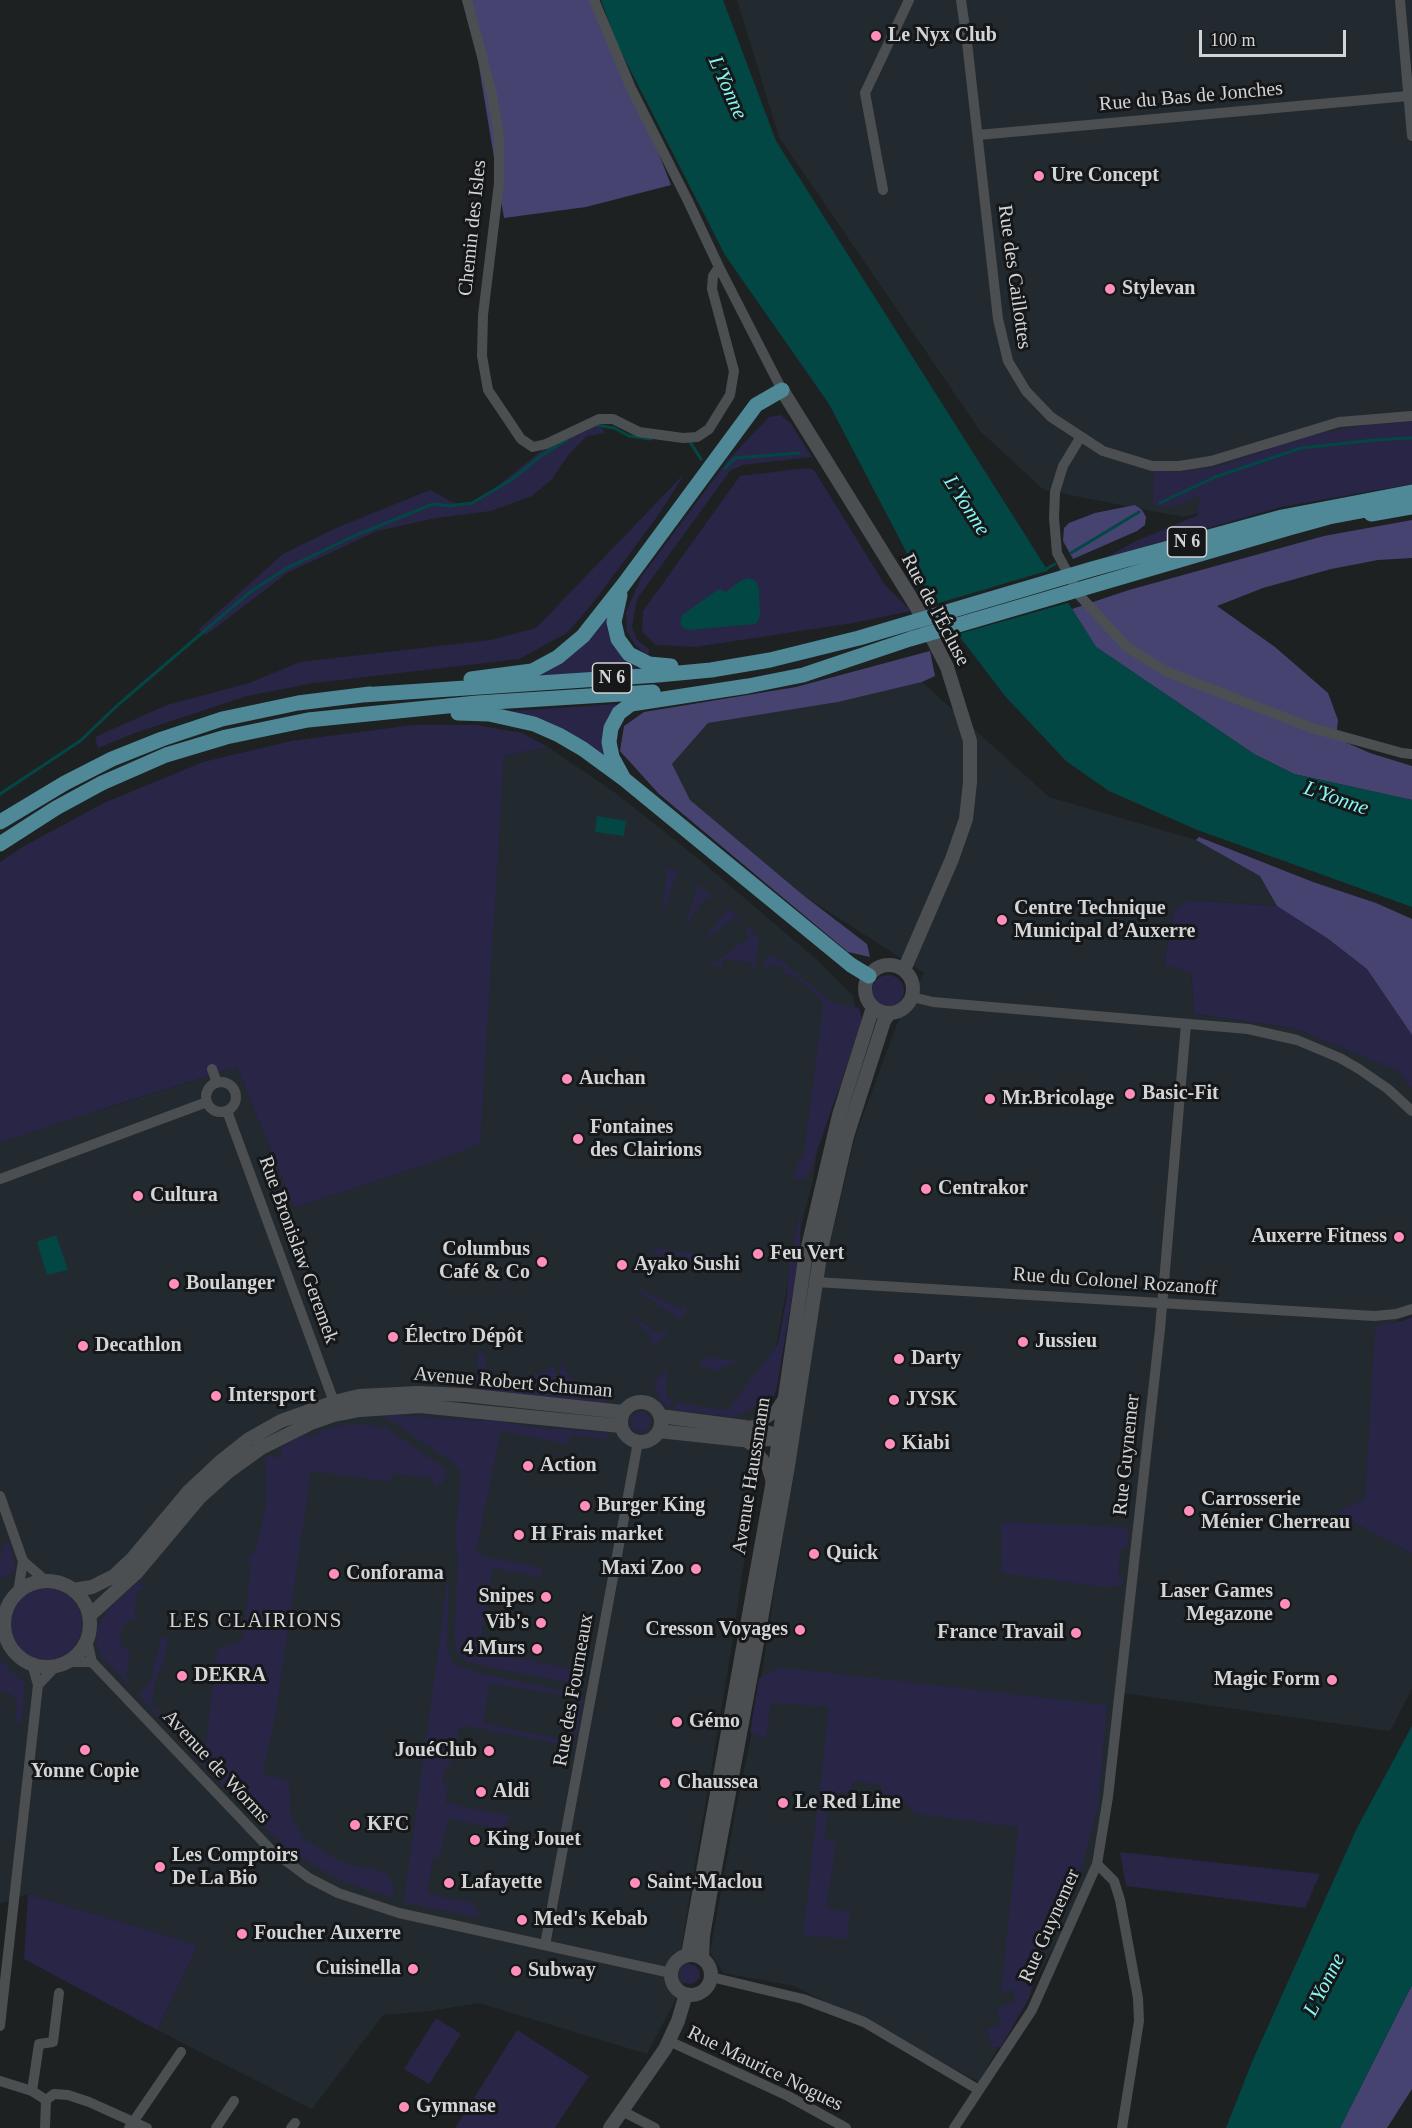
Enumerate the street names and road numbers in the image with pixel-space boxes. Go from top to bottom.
street label: Rue du Bas de Jonches [1098,77,1284,117]
street label: Chemin des Isles [454,159,492,297]
street label: Rue des Caillottes [992,203,1036,351]
road number: N 6 [1168,527,1206,557]
street label: Rue de l'Écluse [895,550,975,670]
road number: N 6 [592,663,632,693]
street label: Rue Bronislaw Geremek [253,1153,343,1347]
street label: Rue du Colonel Rozanoff [1012,1263,1218,1301]
street label: Avenue Robert Schuman [413,1362,613,1404]
street label: Rue Guynemer [1109,1393,1145,1517]
street label: Avenue Haussmann [728,1396,776,1556]
street label: Rue des Fourneaux [549,1612,599,1768]
street label: Avenue de Worms [157,1705,275,1829]
street label: Rue Guynemer [1014,1866,1086,1986]
street label: Rue Maurice Nogues [683,2021,847,2117]

